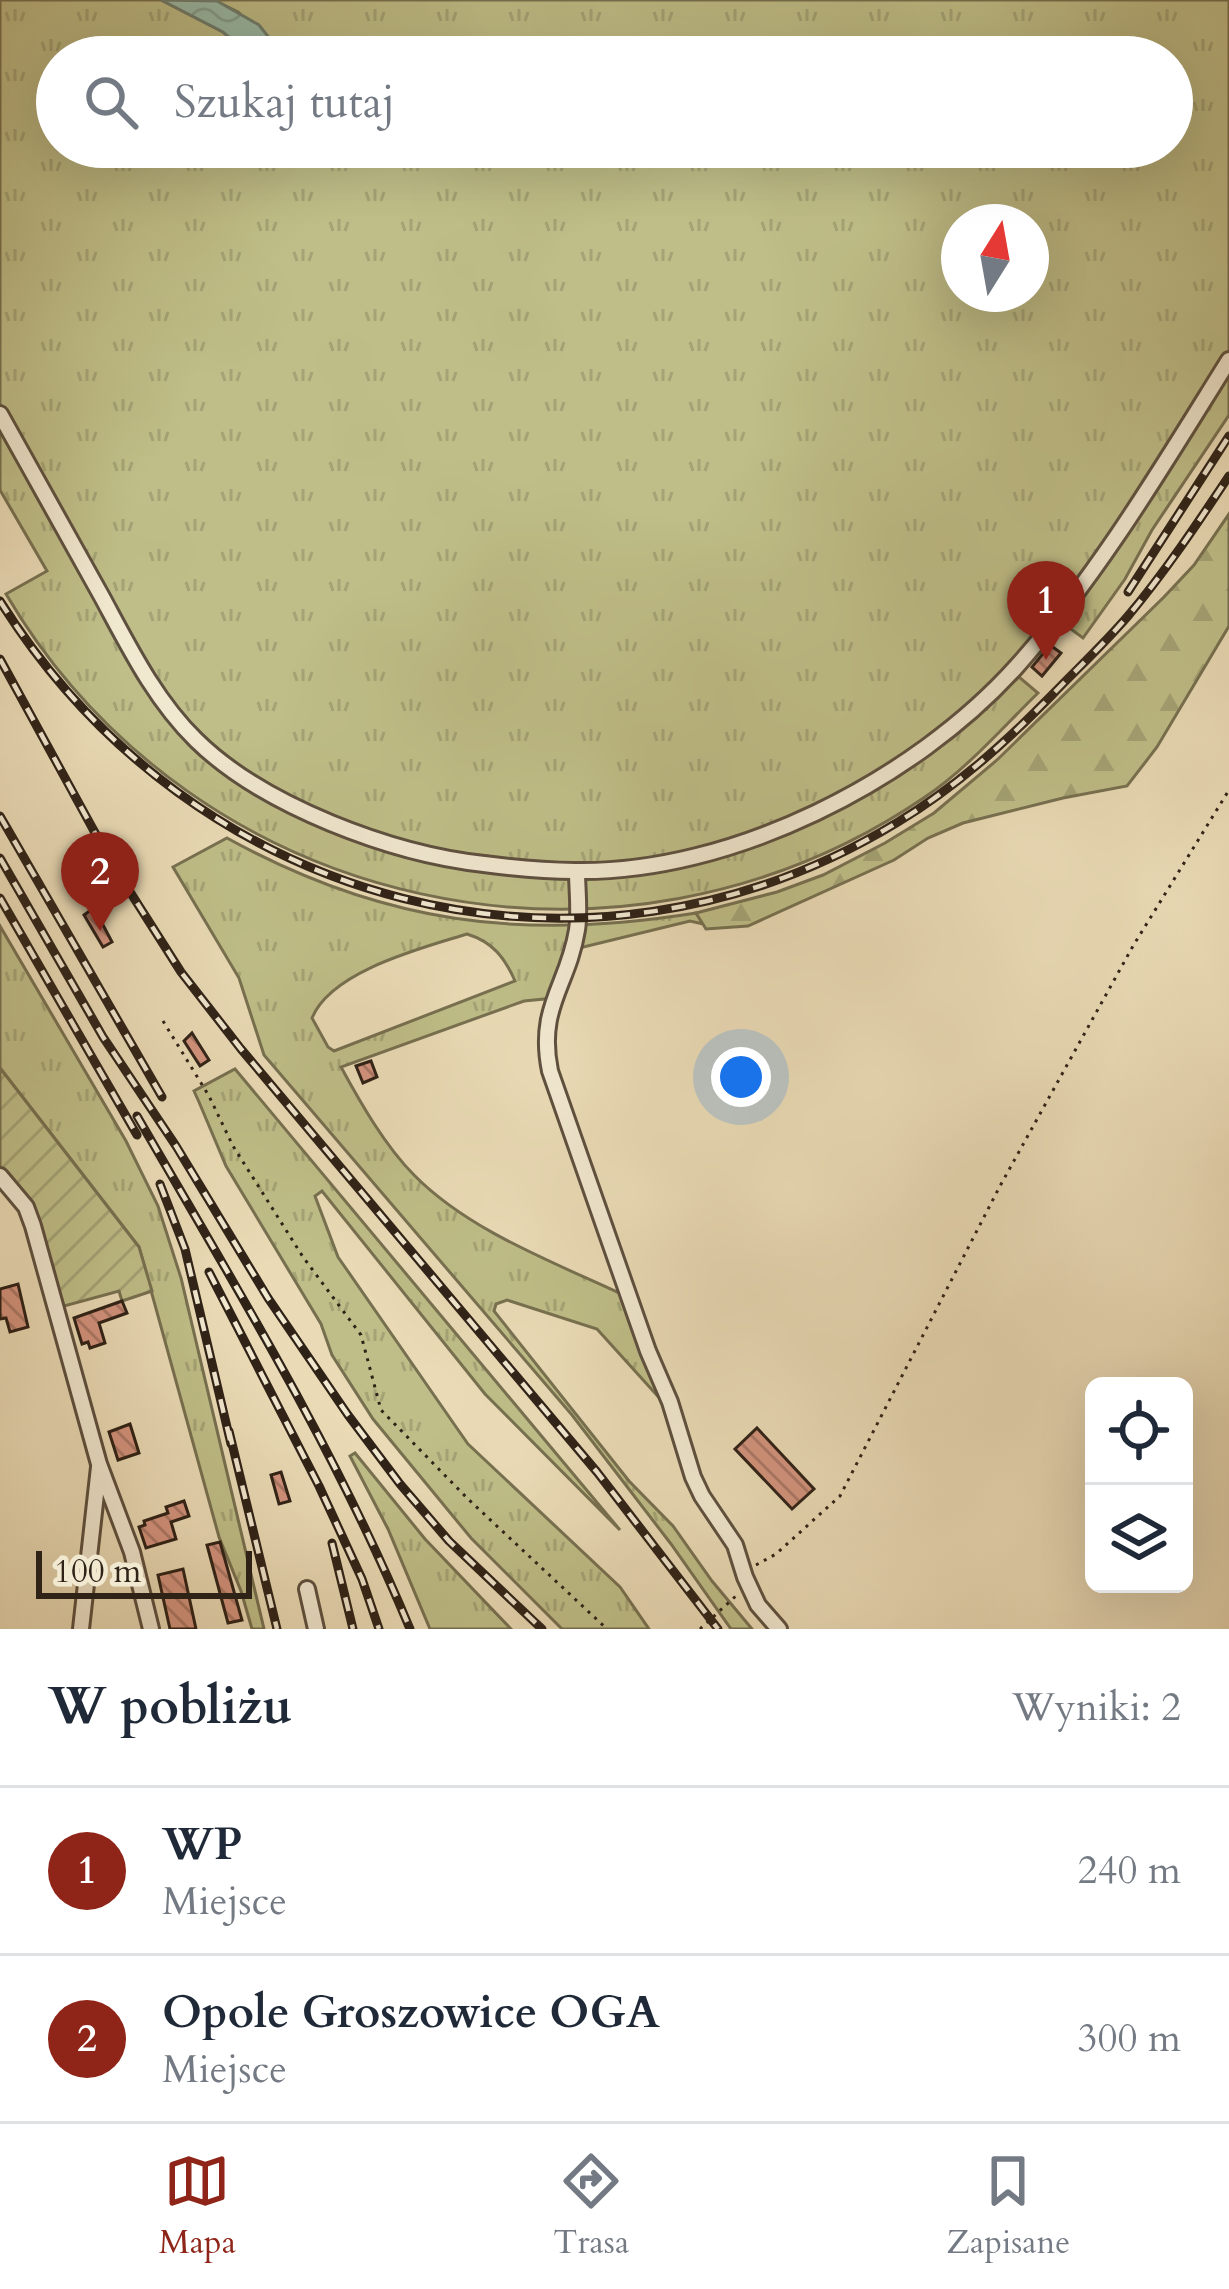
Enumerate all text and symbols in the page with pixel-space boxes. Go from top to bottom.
search box [36,36,1193,168]
icon: search [78,69,144,135]
text: Szukaj tutaj [174,72,395,133]
north arrow [941,204,1049,312]
pin: 1 [1007,561,1085,660]
pin: 2 [61,832,139,931]
your location [711,1047,771,1107]
map controls [1085,1377,1193,1593]
button: locate [1085,1377,1193,1485]
button: layers [1085,1485,1193,1593]
scale bar [36,1545,252,1598]
text: 100 m [54,1549,141,1594]
text: W pobliżu [48,1672,292,1742]
text: Wyniki: 2 [1012,1681,1181,1734]
text: WP [162,1814,242,1875]
text: 1 [77,1844,97,1897]
text: 240 m [1078,1844,1181,1897]
text: Miejsce [162,1875,287,1928]
text: Opole Groszowice OGA [162,1982,660,2043]
text: 2 [77,2012,97,2065]
text: 300 m [1078,2012,1181,2065]
text: Miejsce [162,2043,287,2096]
tab: Mapa [159,2148,236,2265]
tab: Trasa [553,2148,629,2265]
tab: Zapisane [947,2148,1070,2265]

